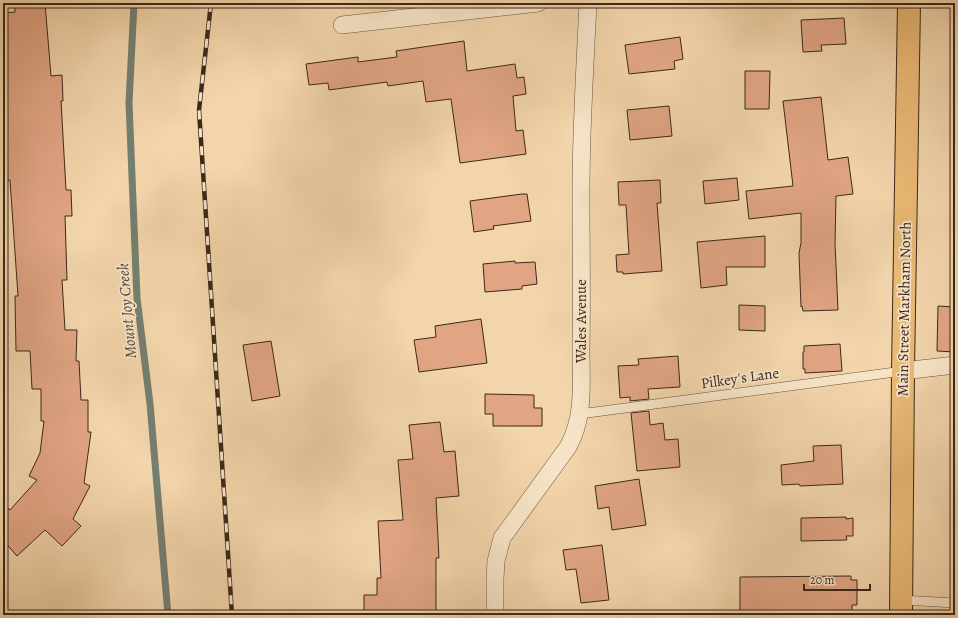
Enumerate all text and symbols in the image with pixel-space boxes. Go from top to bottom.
street label: Main Street Markham North [892,221,916,397]
water label: Mount Joy Creek [112,262,142,360]
street label: Wales Avenue [571,279,591,364]
street label: Pilkey's Lane [700,363,781,393]
scale bar [804,566,870,592]
text: 20 m [810,572,834,588]

